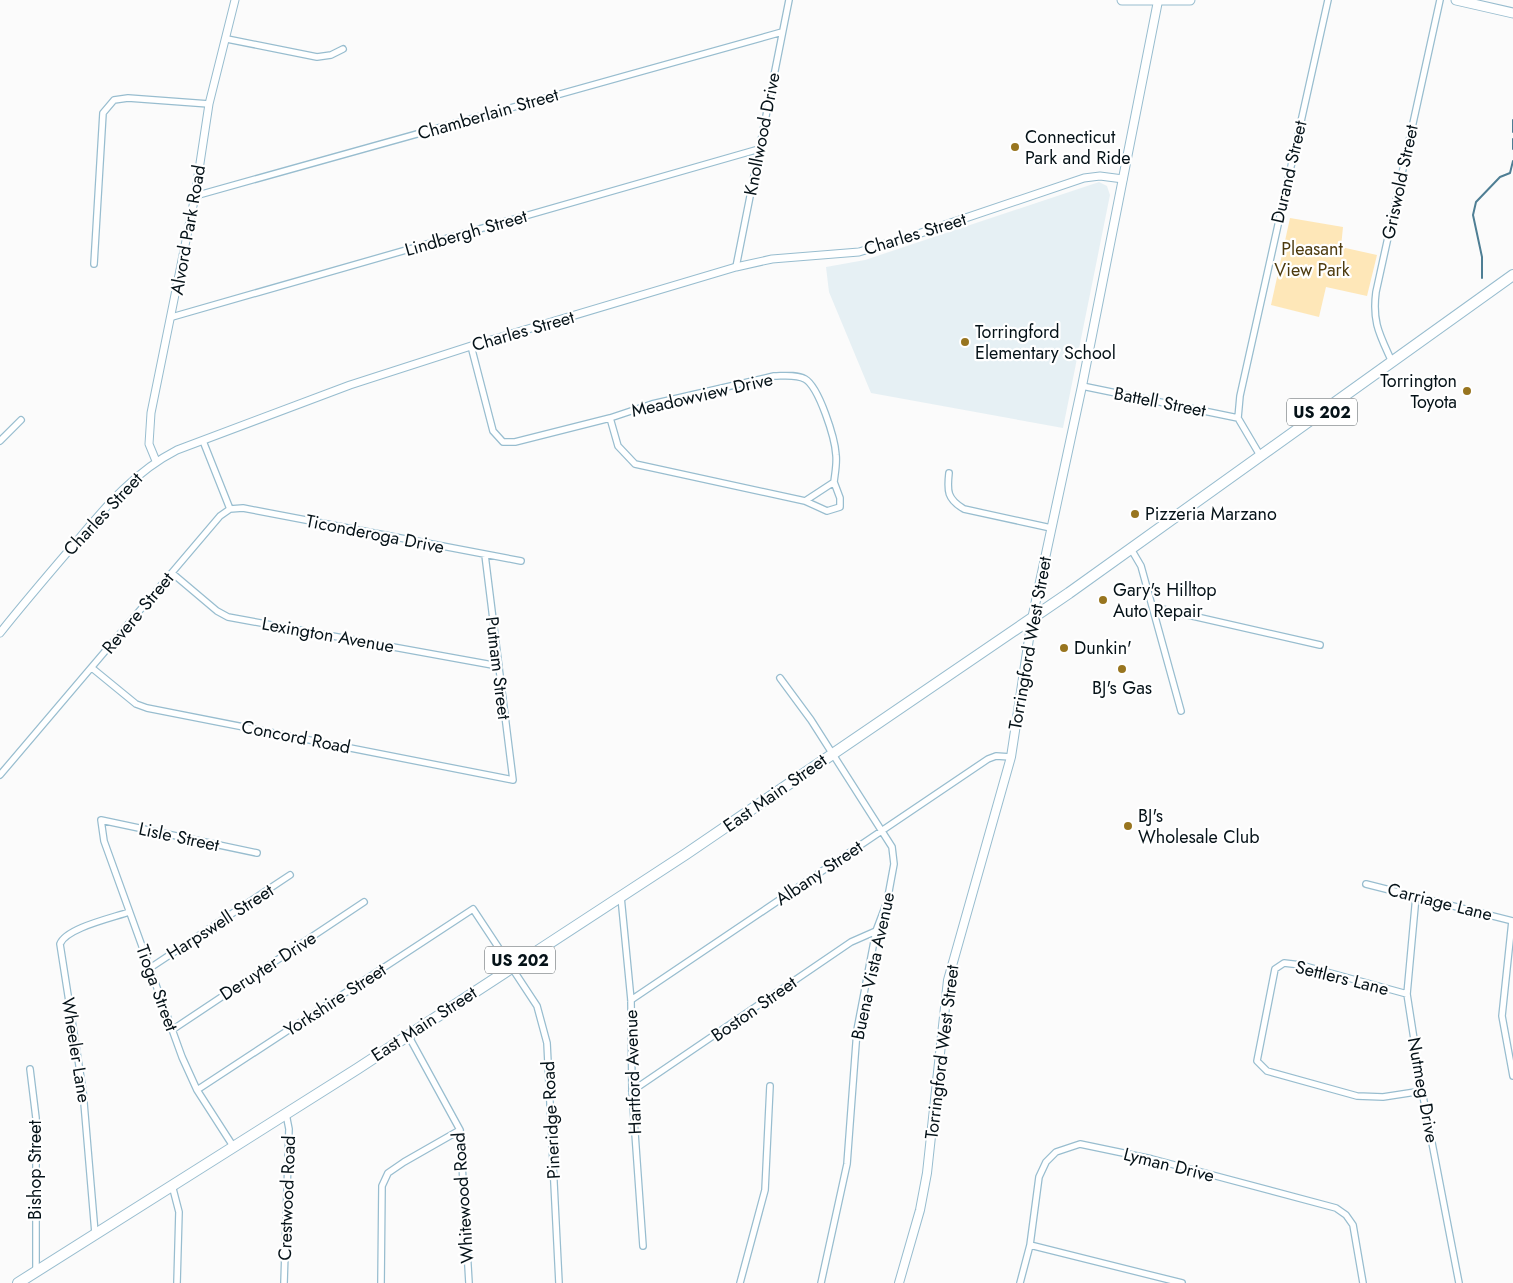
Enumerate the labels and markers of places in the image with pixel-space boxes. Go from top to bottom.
place label: Connecticut Park and Ride [1025,124,1131,171]
marker: Connecticut Park and Ride [1009,141,1021,153]
place label: Torringford Elementary School [975,319,1116,366]
marker: Torringford Elementary School [959,336,971,348]
place label: Torrington Toyota [1380,368,1457,415]
marker: Torrington Toyota [1461,385,1473,397]
place label: Pizzeria Marzano [1145,501,1277,527]
marker: Pizzeria Marzano [1129,508,1141,520]
place label: Gary's Hilltop Auto Repair [1113,577,1216,624]
marker: Gary's Hilltop Auto Repair [1097,594,1109,606]
place label: Dunkin' [1074,635,1132,661]
marker: Dunkin' [1058,642,1070,654]
marker: BJ's Gas [1116,663,1128,675]
place label: BJ's Gas [1092,675,1152,701]
place label: BJ's Wholesale Club [1138,803,1259,850]
marker: BJ's Wholesale Club [1122,820,1134,832]

